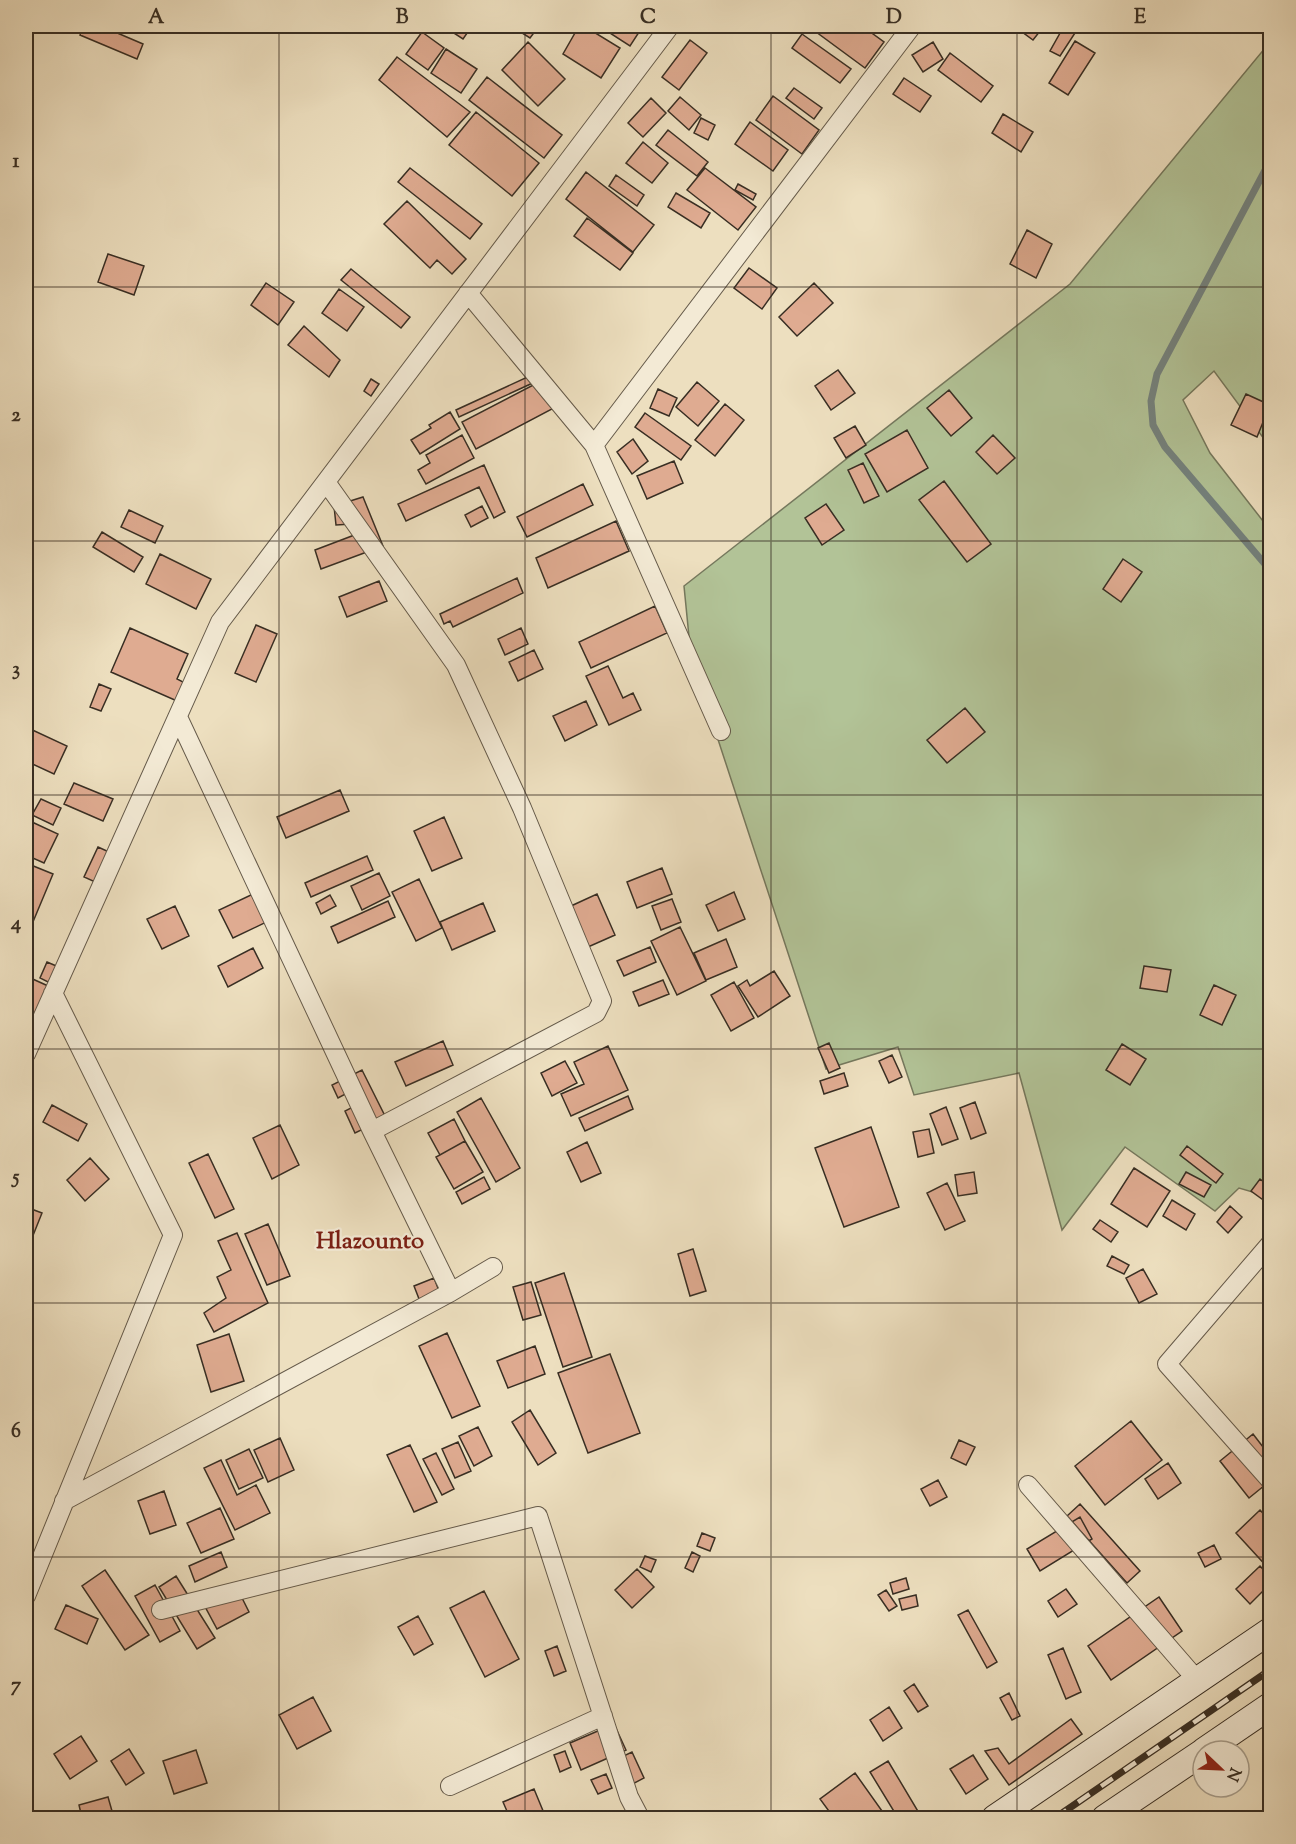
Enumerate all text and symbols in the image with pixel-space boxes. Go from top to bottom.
text: A [148,4,165,33]
text: B [396,4,409,33]
text: C [640,4,656,33]
text: D [886,4,902,33]
text: E [1134,4,1147,33]
text: 1 [13,148,20,177]
text: 2 [11,402,21,431]
text: 3 [12,656,20,685]
text: 4 [10,910,21,939]
text: 5 [11,1164,20,1193]
district label: Hlazounto [316,1225,424,1259]
text: 6 [11,1418,21,1447]
text: 7 [11,1672,22,1701]
north arrow [1191,1739,1251,1799]
text: N [1219,1764,1246,1784]

